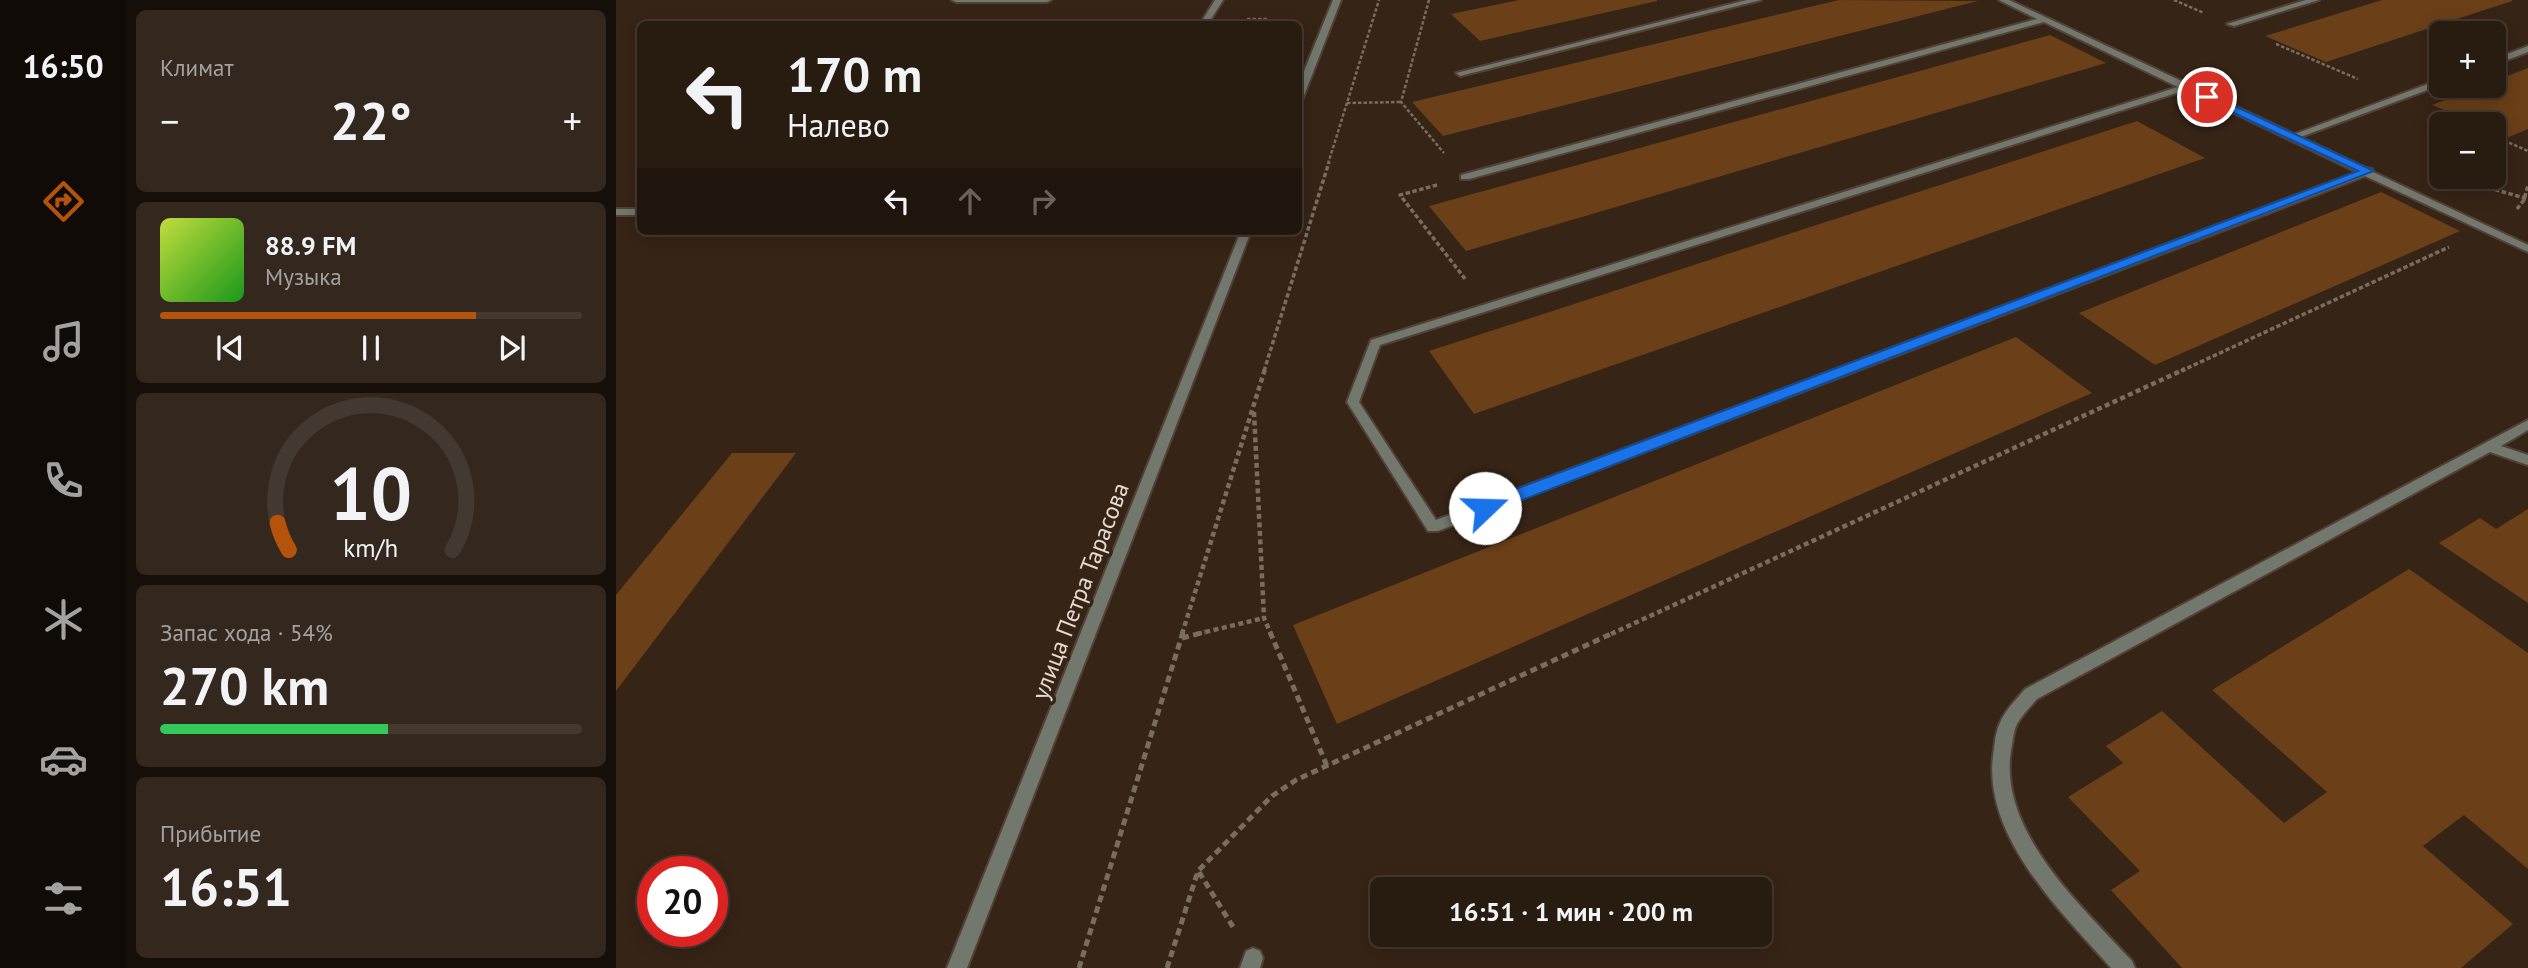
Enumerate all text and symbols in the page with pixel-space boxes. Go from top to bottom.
map controls [2429,21,2506,189]
button: + [2429,21,2506,98]
text: 170 m [787,42,922,106]
text: 16:50 [22,45,104,87]
icon: left [672,49,763,140]
text: Климат [160,53,234,82]
pin [2177,67,2237,127]
icon: arrive [2188,78,2226,116]
text: 22° [330,87,412,154]
text: − [160,96,179,145]
text: + [563,96,582,145]
text: Налево [787,104,890,146]
button: − [2429,112,2506,189]
icon: directions [39,177,88,226]
icon: left [878,182,916,220]
icon: ahead [951,182,989,220]
icon: right [1024,182,1062,220]
text: 88.9 FM [265,229,356,262]
text: Музыка [265,262,342,291]
icon: music [39,317,88,366]
icon: previous [211,329,249,367]
icon: pause [352,329,390,367]
icon: next [493,329,531,367]
text: 10 [330,446,412,540]
icon: phone [39,456,88,505]
position arrow [1448,471,1522,545]
street label: улица Петра Тарасова [1024,478,1136,704]
text: km/h [344,532,398,564]
icon: climate [39,595,88,644]
text: Запас хода · 54% [160,618,333,647]
text: 270 km [160,652,329,719]
icon: car [39,735,88,784]
text: Прибытие [160,819,261,848]
text: 16:51 [160,853,292,920]
speed limit sign: 20 [637,856,728,947]
icon: filters [39,874,88,923]
text: 16:51 · 1 мин · 200 m [1449,895,1693,928]

